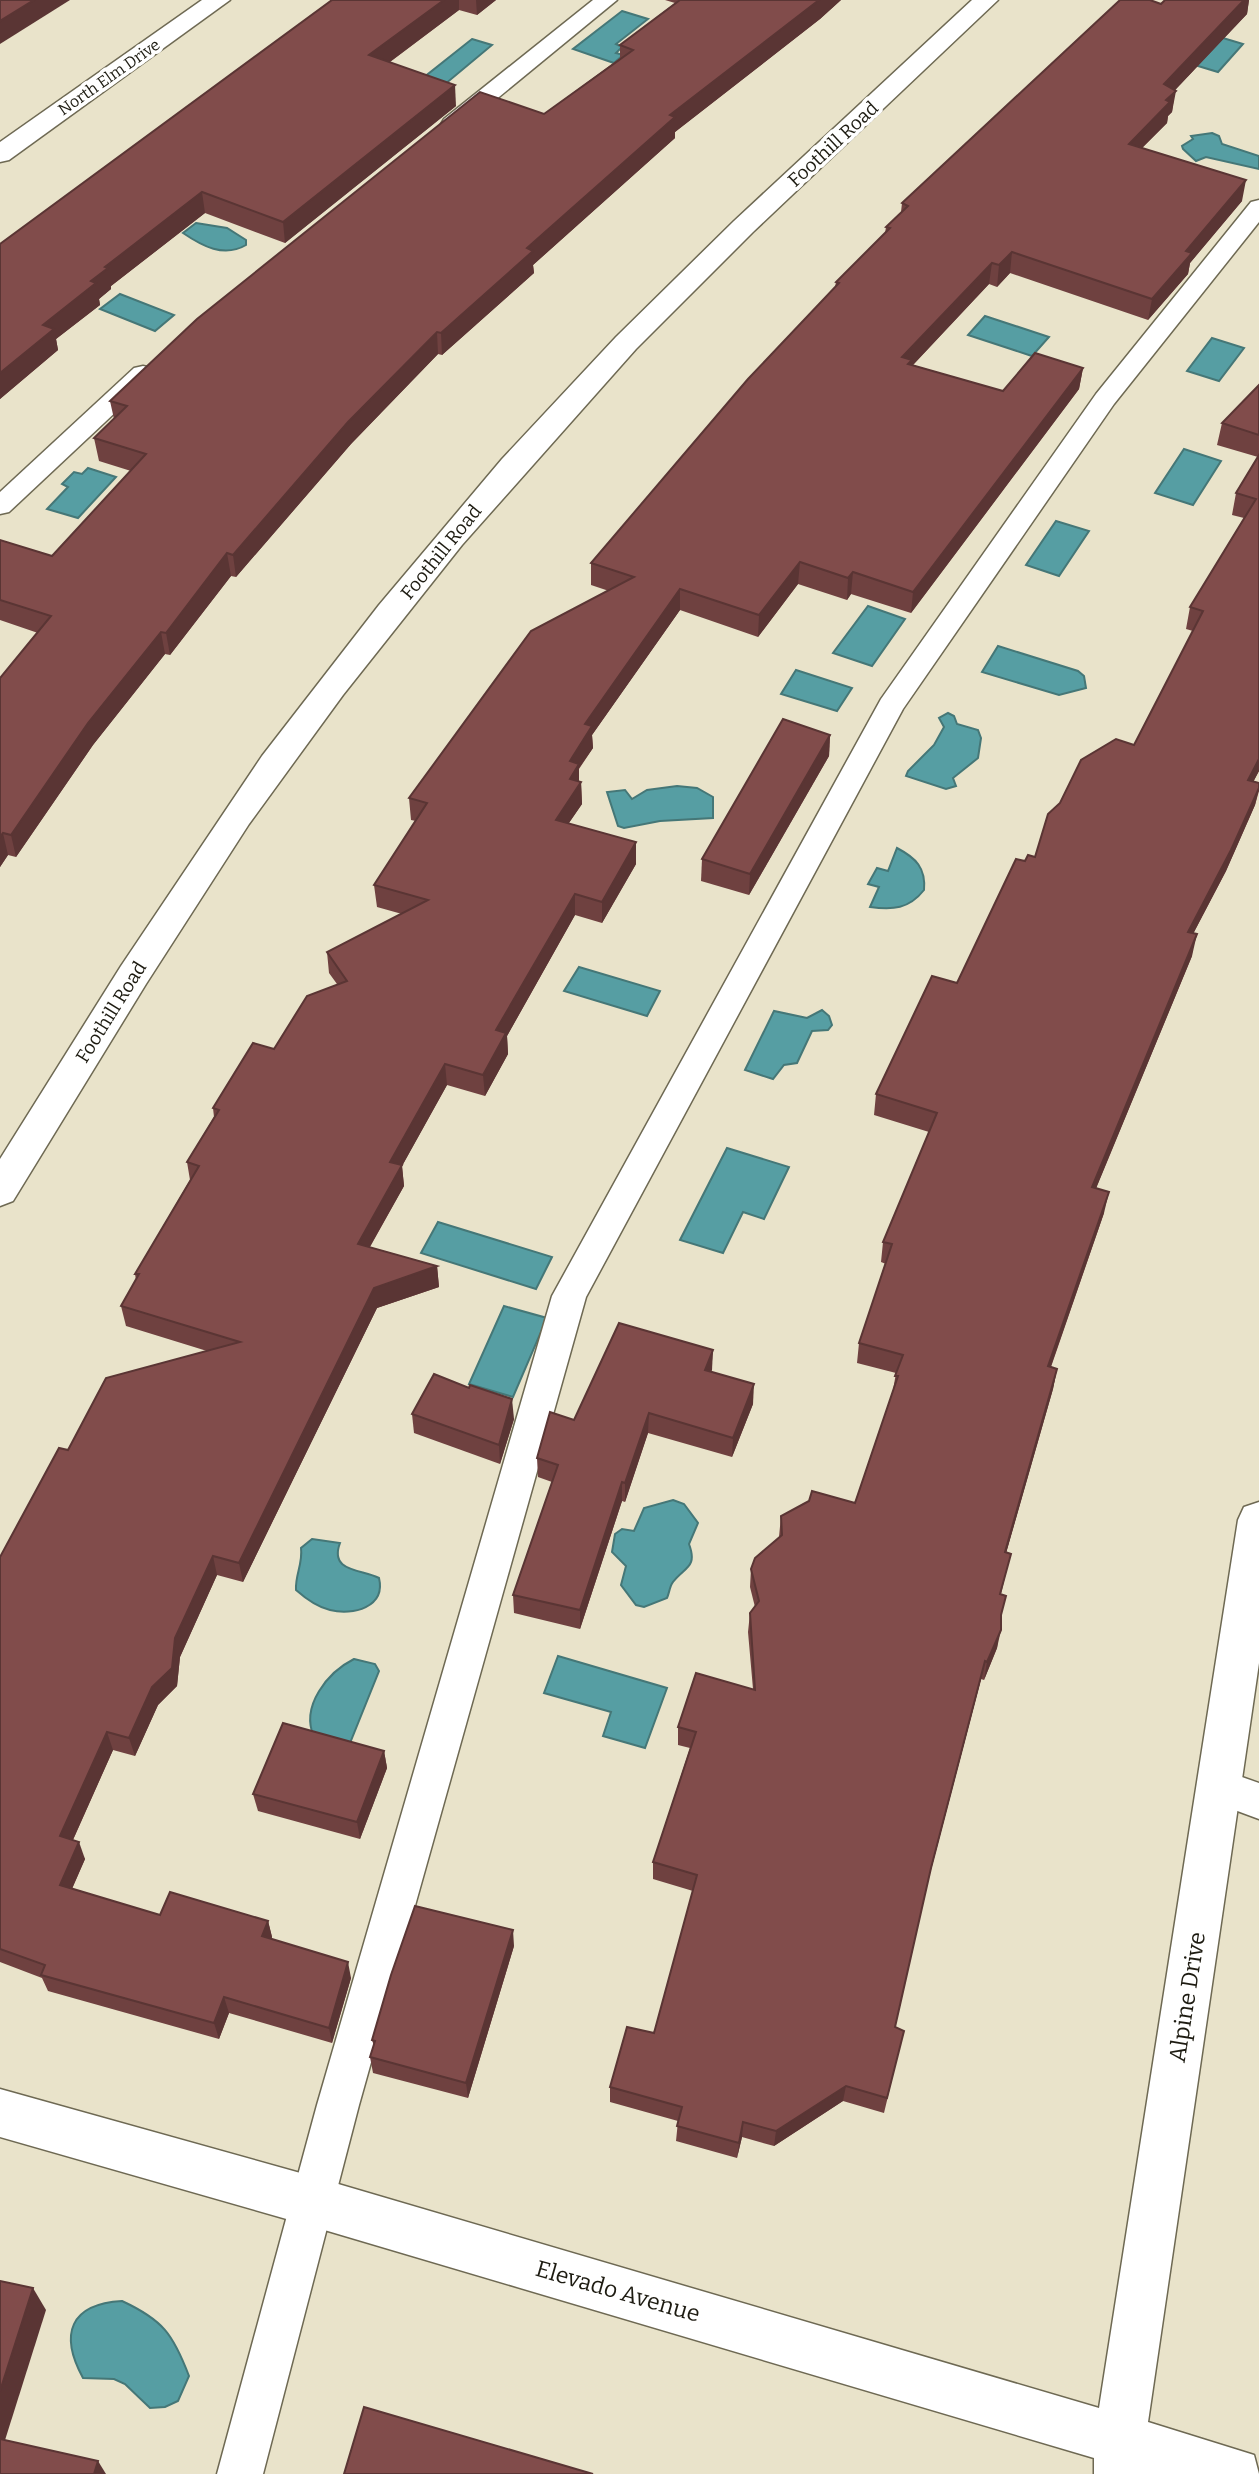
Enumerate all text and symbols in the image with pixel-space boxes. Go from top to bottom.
street label: North Elm Drive [54,35,164,119]
street label: Foothill Road [783,96,883,192]
street label: Foothill Road [396,500,486,604]
street label: Foothill Road [71,957,151,1067]
street label: Alpine Drive [1163,1930,1211,2064]
street label: Elevado Avenue [533,2254,703,2328]

